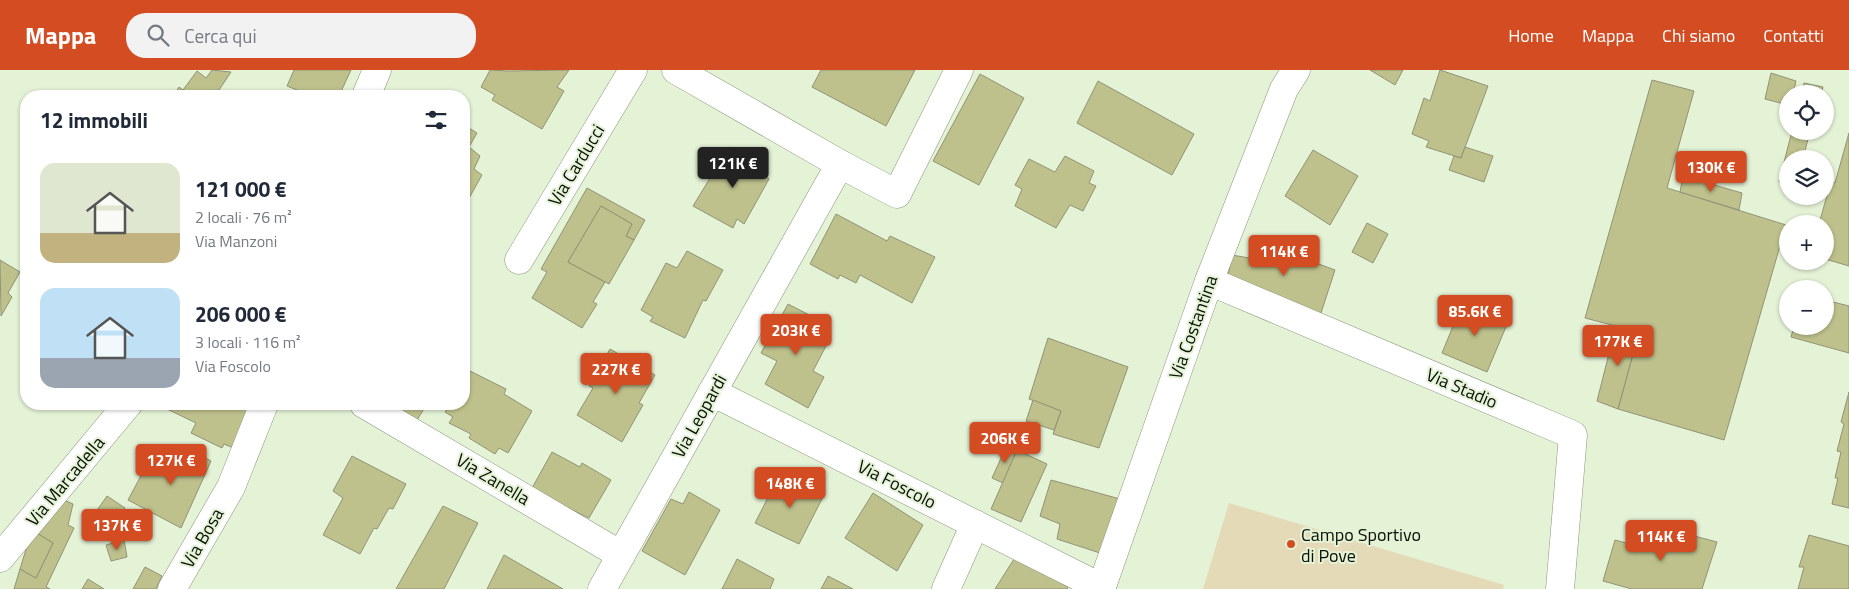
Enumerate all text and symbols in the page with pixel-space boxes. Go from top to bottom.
search box [126,13,476,58]
text: Mappa [25,17,96,53]
icon: search [144,21,172,49]
text: Cerca qui [184,21,257,50]
text: Home [1508,22,1554,49]
text: Mappa [1582,22,1634,49]
text: Chi siamo [1662,22,1735,49]
text: Contatti [1763,22,1824,49]
map controls [1779,85,1834,335]
button: locate [1779,85,1834,140]
text: 12 immobili [40,104,148,136]
icon: filters [422,106,450,134]
street label: Via Carducci [541,119,611,211]
pin: 121K € [692,146,774,189]
pin: 130K € [1670,150,1752,193]
button: layers [1779,150,1834,205]
text: 121K € [709,151,757,175]
text: 130K € [1687,155,1735,179]
text: 121 000 € [195,173,287,205]
icon: home [80,183,140,243]
text: 2 locali · 76 m² [195,205,292,229]
button: + [1779,215,1834,270]
text: Via Manzoni [195,229,277,253]
pin: 114K € [1243,234,1325,277]
text: 114K € [1260,239,1308,263]
street label: Via Costantina [1162,271,1224,383]
button: − [1779,280,1834,335]
pin: 85.6K € [1429,294,1521,337]
text: 206 000 € [195,298,287,330]
text: 85.6K € [1449,299,1501,323]
icon: home [80,308,140,368]
pin: 203K € [755,314,837,356]
text: 203K € [772,318,820,342]
pin: 177K € [1577,324,1659,367]
text: 177K € [1594,329,1642,353]
text: 3 locali · 116 m² [195,330,301,354]
pin: 227K € [575,352,657,395]
text: Via Foscolo [195,354,271,378]
text: 227K € [592,357,640,381]
street label: Via Stadio [1422,361,1502,415]
street label: Via Leopardi [665,369,733,463]
pin: 206K € [964,422,1046,464]
text: 206K € [981,426,1029,450]
street label: Via Marcadella [19,430,111,532]
pin: 127K € [130,444,212,486]
street label: Via Zanella [451,446,535,512]
text: 127K € [147,448,195,472]
street label: Via Foscolo [853,453,941,515]
pin: 148K € [749,466,831,509]
text: 148K € [766,471,814,495]
street label: Via Bosa [174,503,230,573]
pin: 137K € [76,508,158,551]
text: 137K € [93,513,141,537]
pin: 114K € [1620,520,1702,562]
place label: Campo Sportivo di Pove [1301,521,1421,569]
text: 114K € [1637,524,1685,548]
marker: Campo Sportivo di Pove [1285,538,1297,550]

